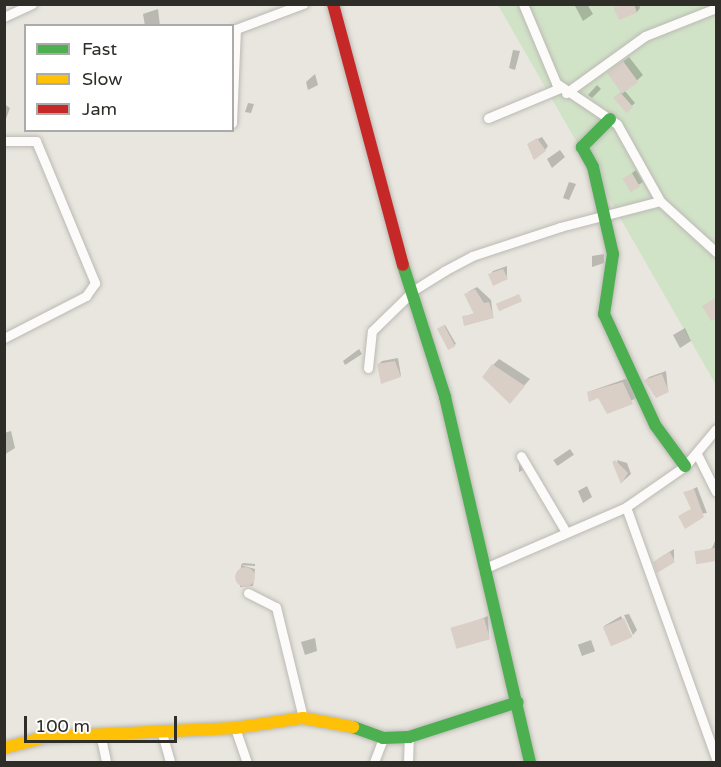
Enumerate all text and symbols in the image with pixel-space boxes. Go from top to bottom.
legend [24,24,234,132]
text: Fast [82,38,117,60]
text: Slow [82,68,123,90]
text: Jam [82,98,117,120]
scale bar [27,704,180,742]
text: 100 m [35,715,90,737]

